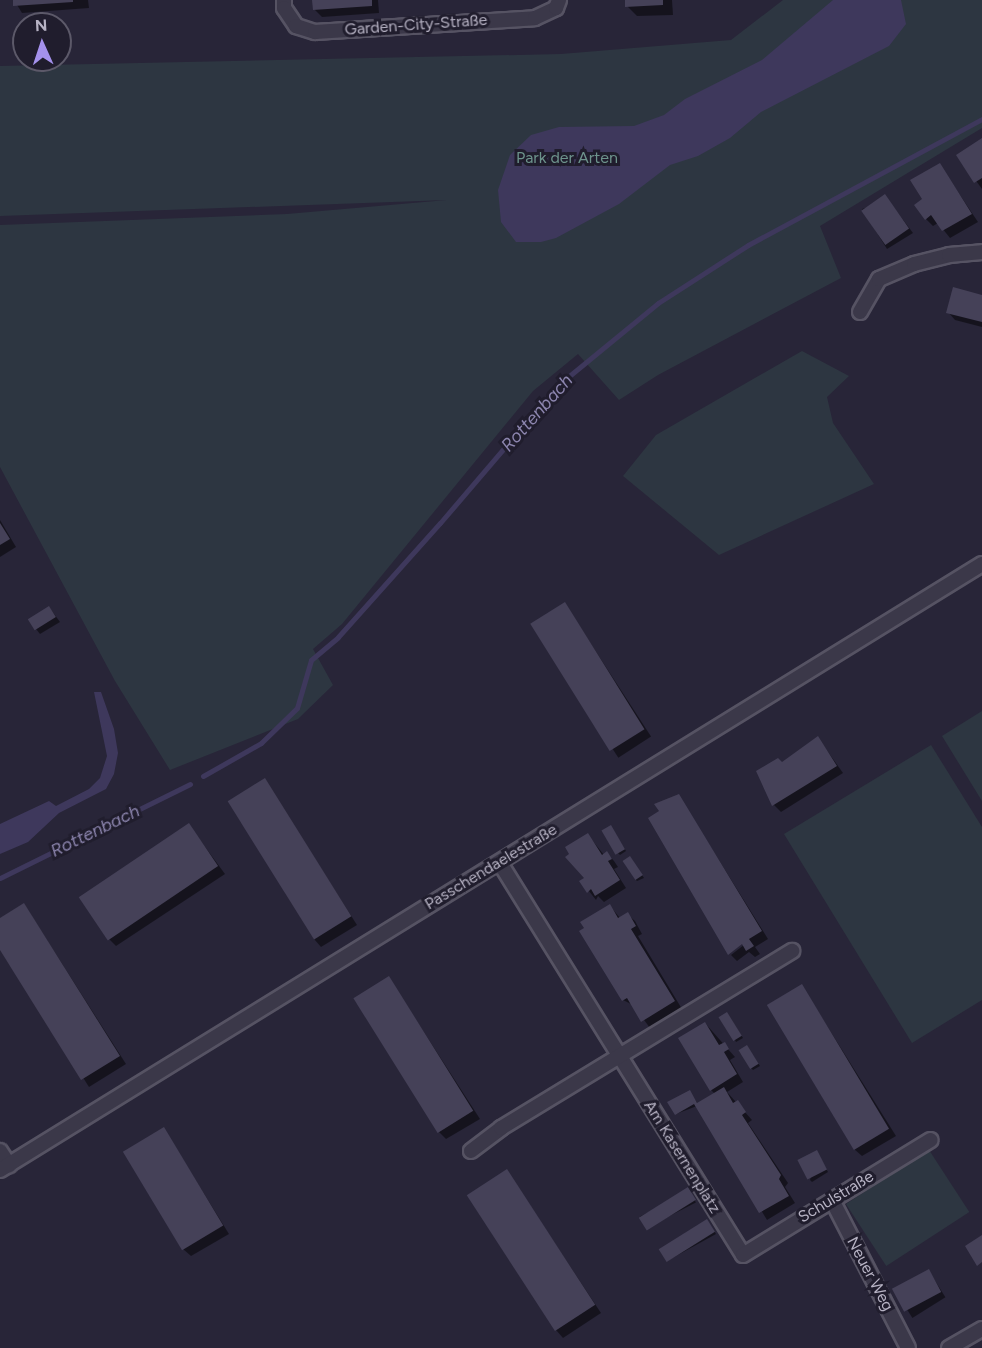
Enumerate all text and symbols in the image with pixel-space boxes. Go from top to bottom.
street label: Garden-City-Straße [344,10,488,40]
north arrow [12,12,72,72]
text: N [34,16,48,35]
park label: Park der Arten [516,148,618,168]
water label: Rottenbach [497,370,577,456]
water label: Rottenbach [47,800,143,862]
street label: Passchendaelestraße [421,820,561,914]
street label: Am Kasernenplatz [640,1097,724,1217]
street label: Schulstraße [795,1167,877,1227]
street label: Neuer Weg [843,1234,897,1314]

